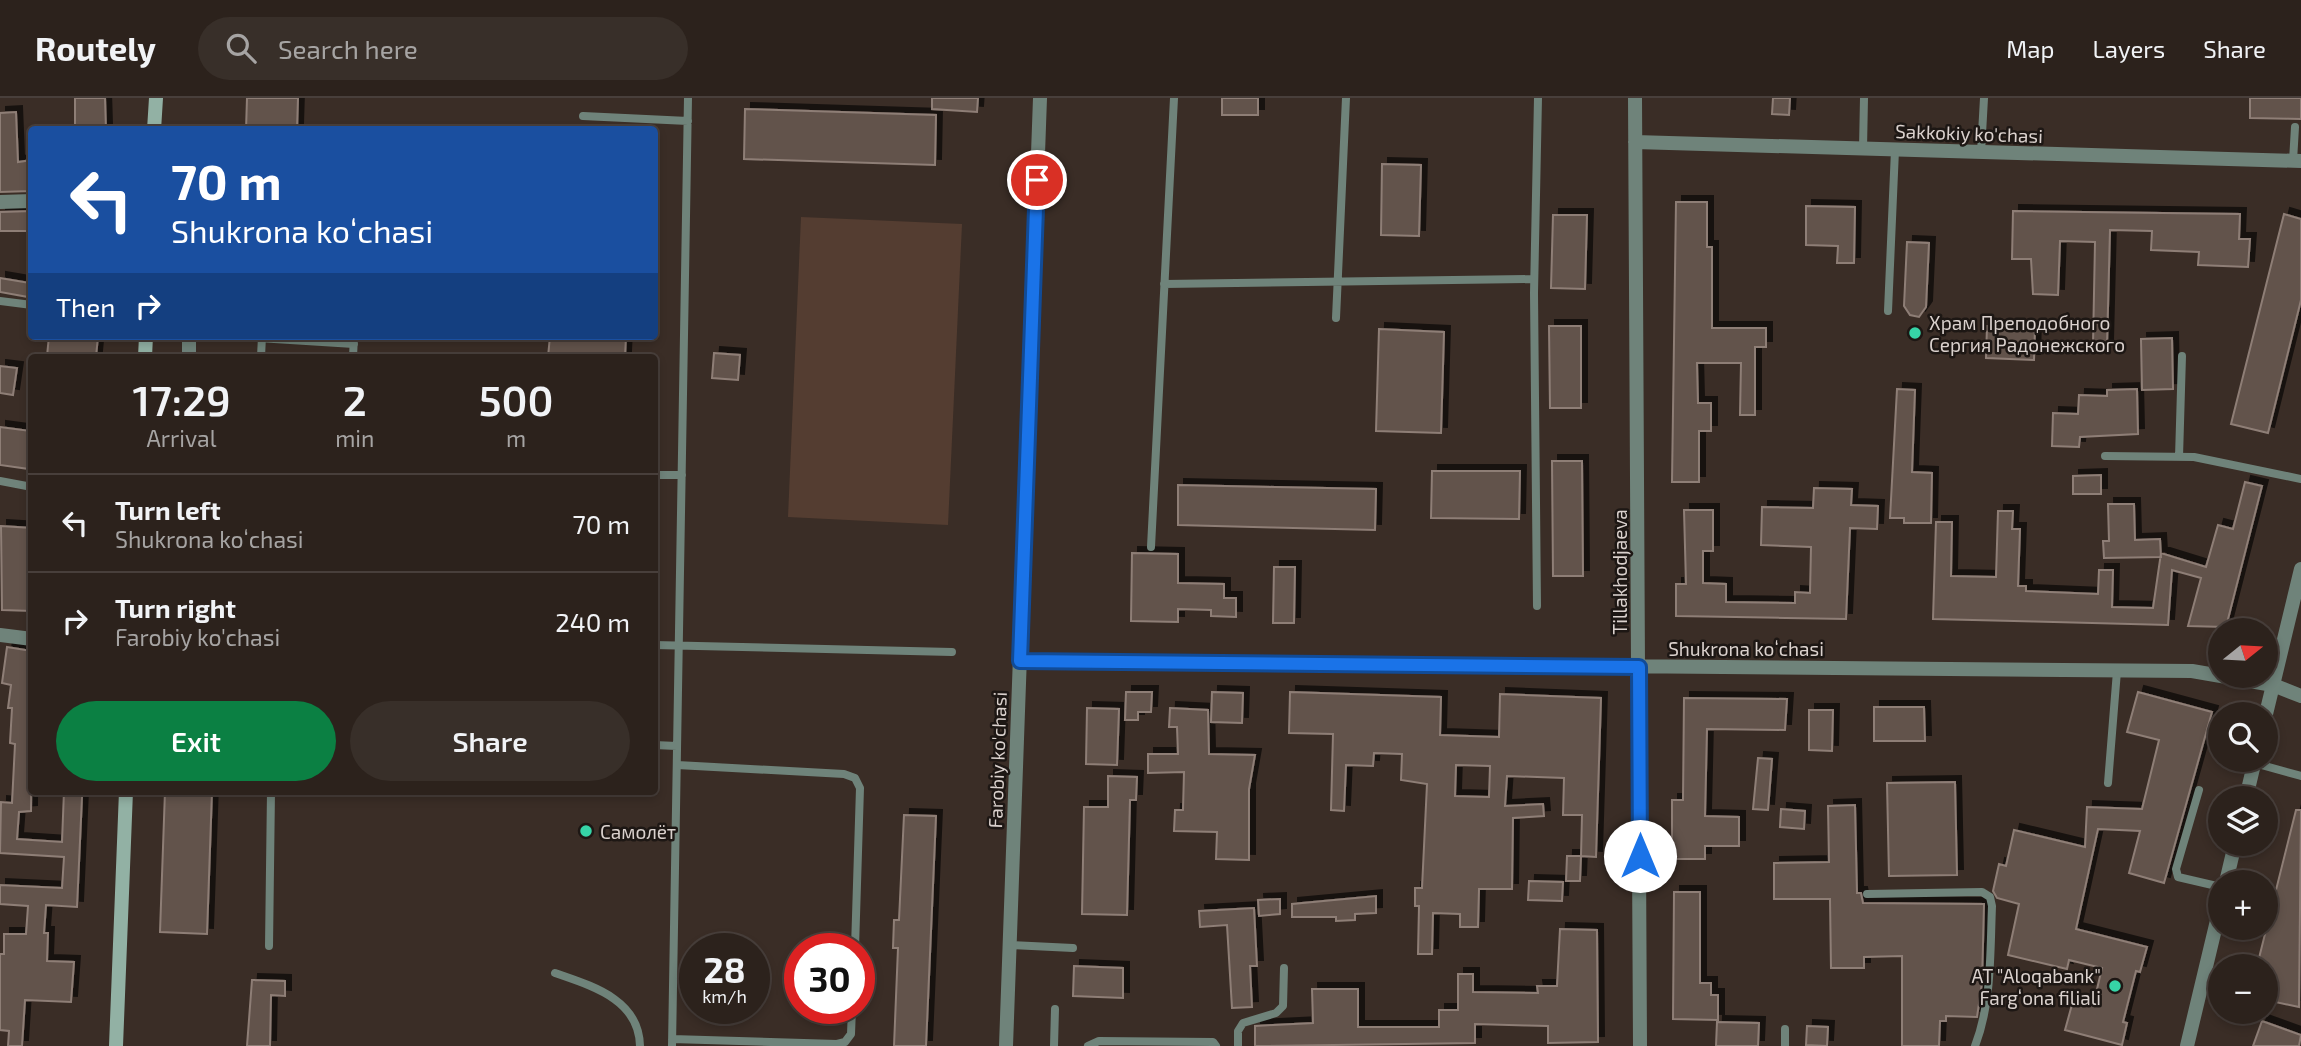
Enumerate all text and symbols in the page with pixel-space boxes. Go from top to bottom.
search box [198,17,688,80]
text: Routely [35,28,156,68]
icon: search [222,29,260,67]
text: Search here [278,33,418,64]
text: Map [2006,34,2054,63]
text: Layers [2092,34,2165,63]
text: Share [2203,34,2266,63]
street label: Sakkokiy ko'chasi [1895,119,2043,147]
pin [1007,150,1067,210]
text: 70 m [171,151,282,210]
icon: left [56,154,147,245]
icon: arrive [1018,161,1056,199]
text: Shukrona koʻchasi [171,211,433,249]
icon: right [129,287,167,325]
text: Then [56,291,115,322]
place label: Храм Преподобного Сергия Радонежского [1929,311,2125,356]
marker: Храм Преподобного Сергия Радонежского [1907,325,1923,341]
text: 17:29 [132,374,231,424]
text: 2 [343,374,367,424]
text: 500 [479,374,554,424]
text: Arrival [147,424,217,452]
text: min [335,424,374,452]
text: m [506,424,526,452]
text: Turn left [115,494,221,525]
icon: left [56,504,94,542]
text: 70 m [572,508,630,539]
street label: Tillakhodjaeva [1608,509,1631,635]
text: Shukrona koʻchasi [115,525,304,553]
text: Turn right [115,592,236,623]
icon: right [56,602,94,640]
text: 240 m [555,606,630,637]
north arrow [2208,618,2278,688]
map controls [2208,618,2278,1024]
text: Farobiy ko'chasi [115,623,280,651]
street label: Shukrona koʻchasi [1668,637,1824,660]
street label: Farobiy ko'chasi [983,691,1011,829]
button: Exit [56,701,336,781]
button: Share [350,701,630,781]
button: search [2208,702,2278,772]
button: layers [2208,786,2278,856]
position arrow [1603,819,1677,893]
place label: Самолёт [600,820,676,843]
marker: Самолёт [578,823,594,839]
button: + [2208,870,2278,940]
speed limit sign: 30 [784,933,875,1024]
text: 28 [703,948,746,990]
button: − [2208,954,2278,1024]
place label: AT "Aloqabank" Fargʻona filiali [1971,964,2101,1009]
marker: AT "Aloqabank" Fargʻona filiali [2107,978,2123,994]
text: km/h [702,985,747,1007]

